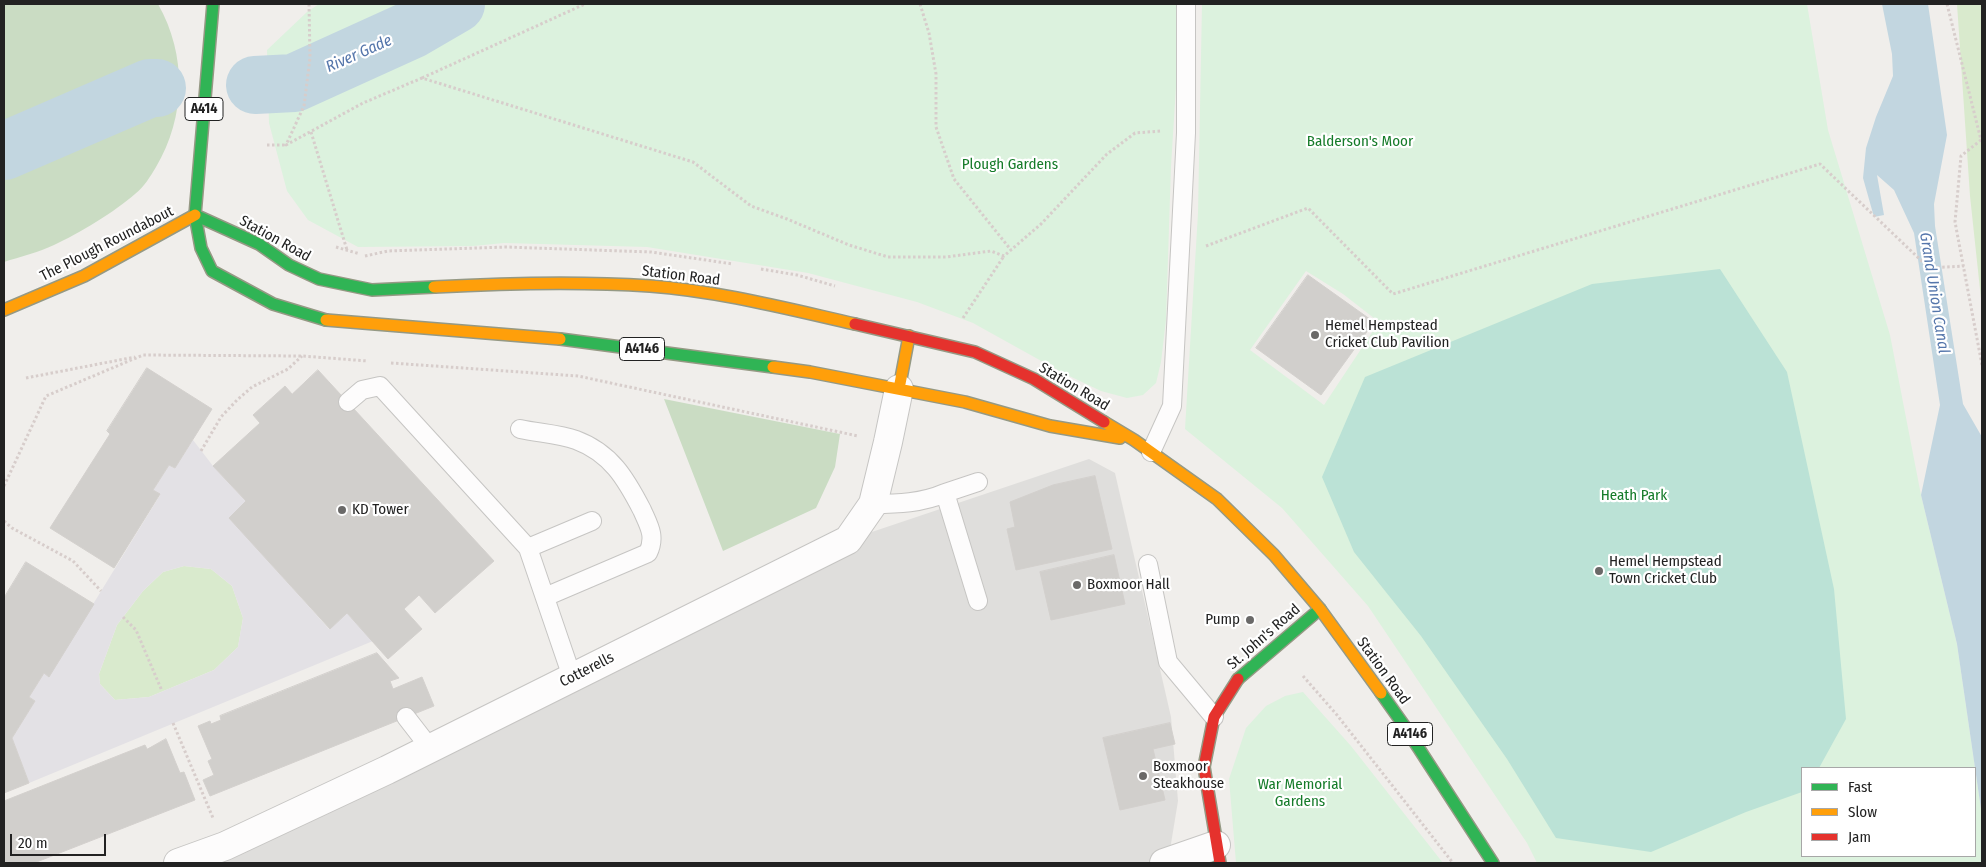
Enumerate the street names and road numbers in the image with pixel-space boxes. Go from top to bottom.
road number: A414 [185,98,223,120]
street label: The Plough Roundabout [37,203,177,285]
street label: Station Road [236,212,314,266]
street label: Station Road [641,262,721,290]
road number: A4146 [620,338,664,360]
street label: Station Road [1036,359,1112,415]
street label: St. John's Road [1224,600,1304,674]
street label: Station Road [1353,634,1413,708]
street label: Cotterells [557,649,617,691]
road number: A4146 [1388,722,1432,746]

